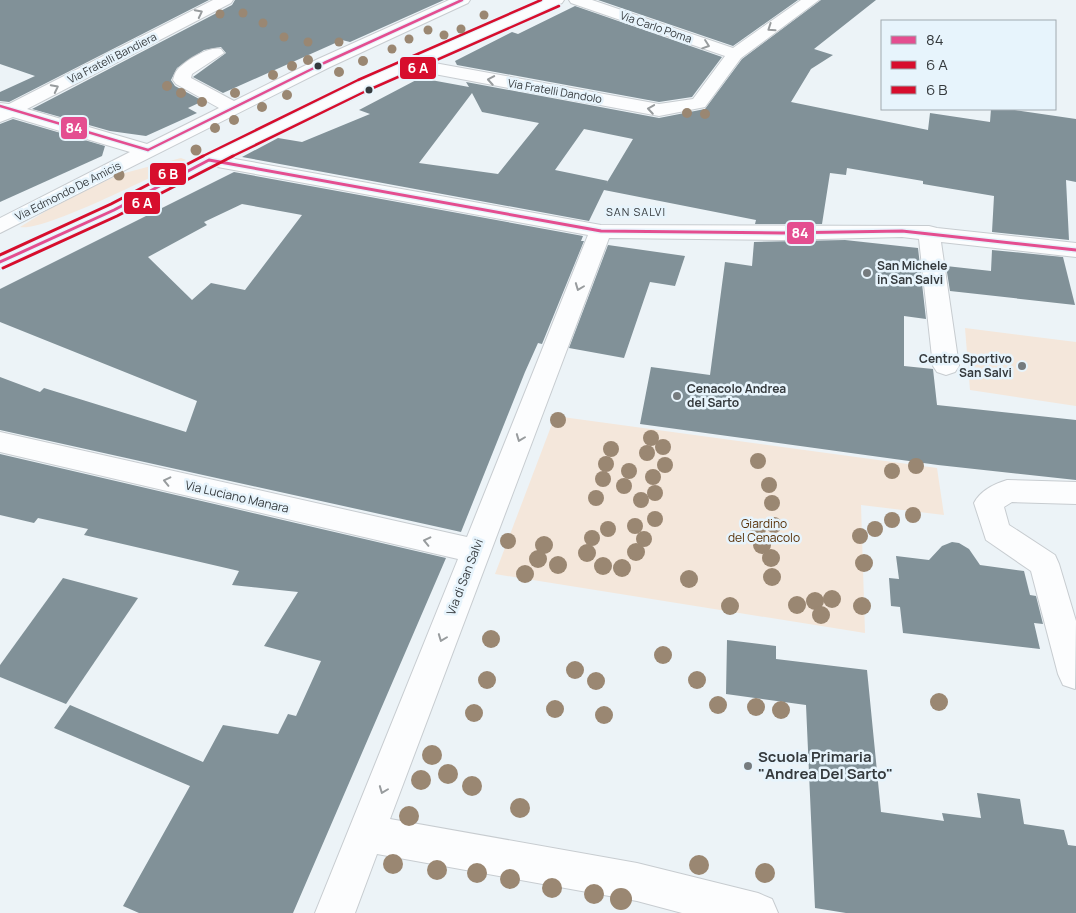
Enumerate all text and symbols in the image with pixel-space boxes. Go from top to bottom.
street label: Via Carlo Poma [618,7,694,46]
one-way arrow [194,9,203,19]
legend [881,20,1056,110]
one-way arrow [767,22,776,31]
street label: Via Fratelli Bandiera [65,29,159,86]
text: 84 [926,29,944,50]
one-way arrow [701,39,710,49]
text: 6 A [926,54,948,75]
line badge: 6 A [399,56,437,80]
text: 6 A [408,58,429,77]
unlabelled marker [313,61,323,71]
one-way arrow [487,75,496,85]
street label: Via Fratelli Dandolo [507,75,604,106]
text: 6 B [926,79,948,100]
one-way arrow [50,84,59,94]
unlabelled marker [364,85,374,95]
one-way arrow [647,104,656,114]
line badge: 84 [60,116,88,140]
text: 84 [65,118,83,137]
street label: Via Edmondo De Amicis [12,157,123,224]
line badge: 6 B [149,162,187,186]
text: 6 B [158,164,178,183]
line badge: 6 A [123,191,161,215]
text: 6 A [132,193,153,212]
district label: SAN SALVI [606,204,666,219]
line badge: 84 [786,221,815,245]
text: 84 [791,223,809,242]
place label: San Michele in San Salvi [877,257,948,288]
marker: San Michele in San Salvi [861,267,873,279]
one-way arrow [575,282,585,290]
place label: Centro Sportivo San Salvi [919,350,1012,381]
marker: Centro Sportivo San Salvi [1016,360,1028,372]
place label: Cenacolo Andrea del Sarto [687,380,786,411]
marker: Cenacolo Andrea del Sarto [671,390,683,402]
one-way arrow [516,433,526,442]
one-way arrow [162,476,171,487]
street label: Via Luciano Manara [184,476,291,517]
park label: Giardino del Cenacolo [728,515,800,546]
one-way arrow [423,536,432,547]
street label: Via di San Salvi [442,536,487,617]
one-way arrow [438,633,448,642]
place label: Scuola Primaria "Andrea Del Sarto" [758,746,893,784]
marker: Scuola Primaria "Andrea Del Sarto" [742,760,754,772]
one-way arrow [379,785,389,794]

